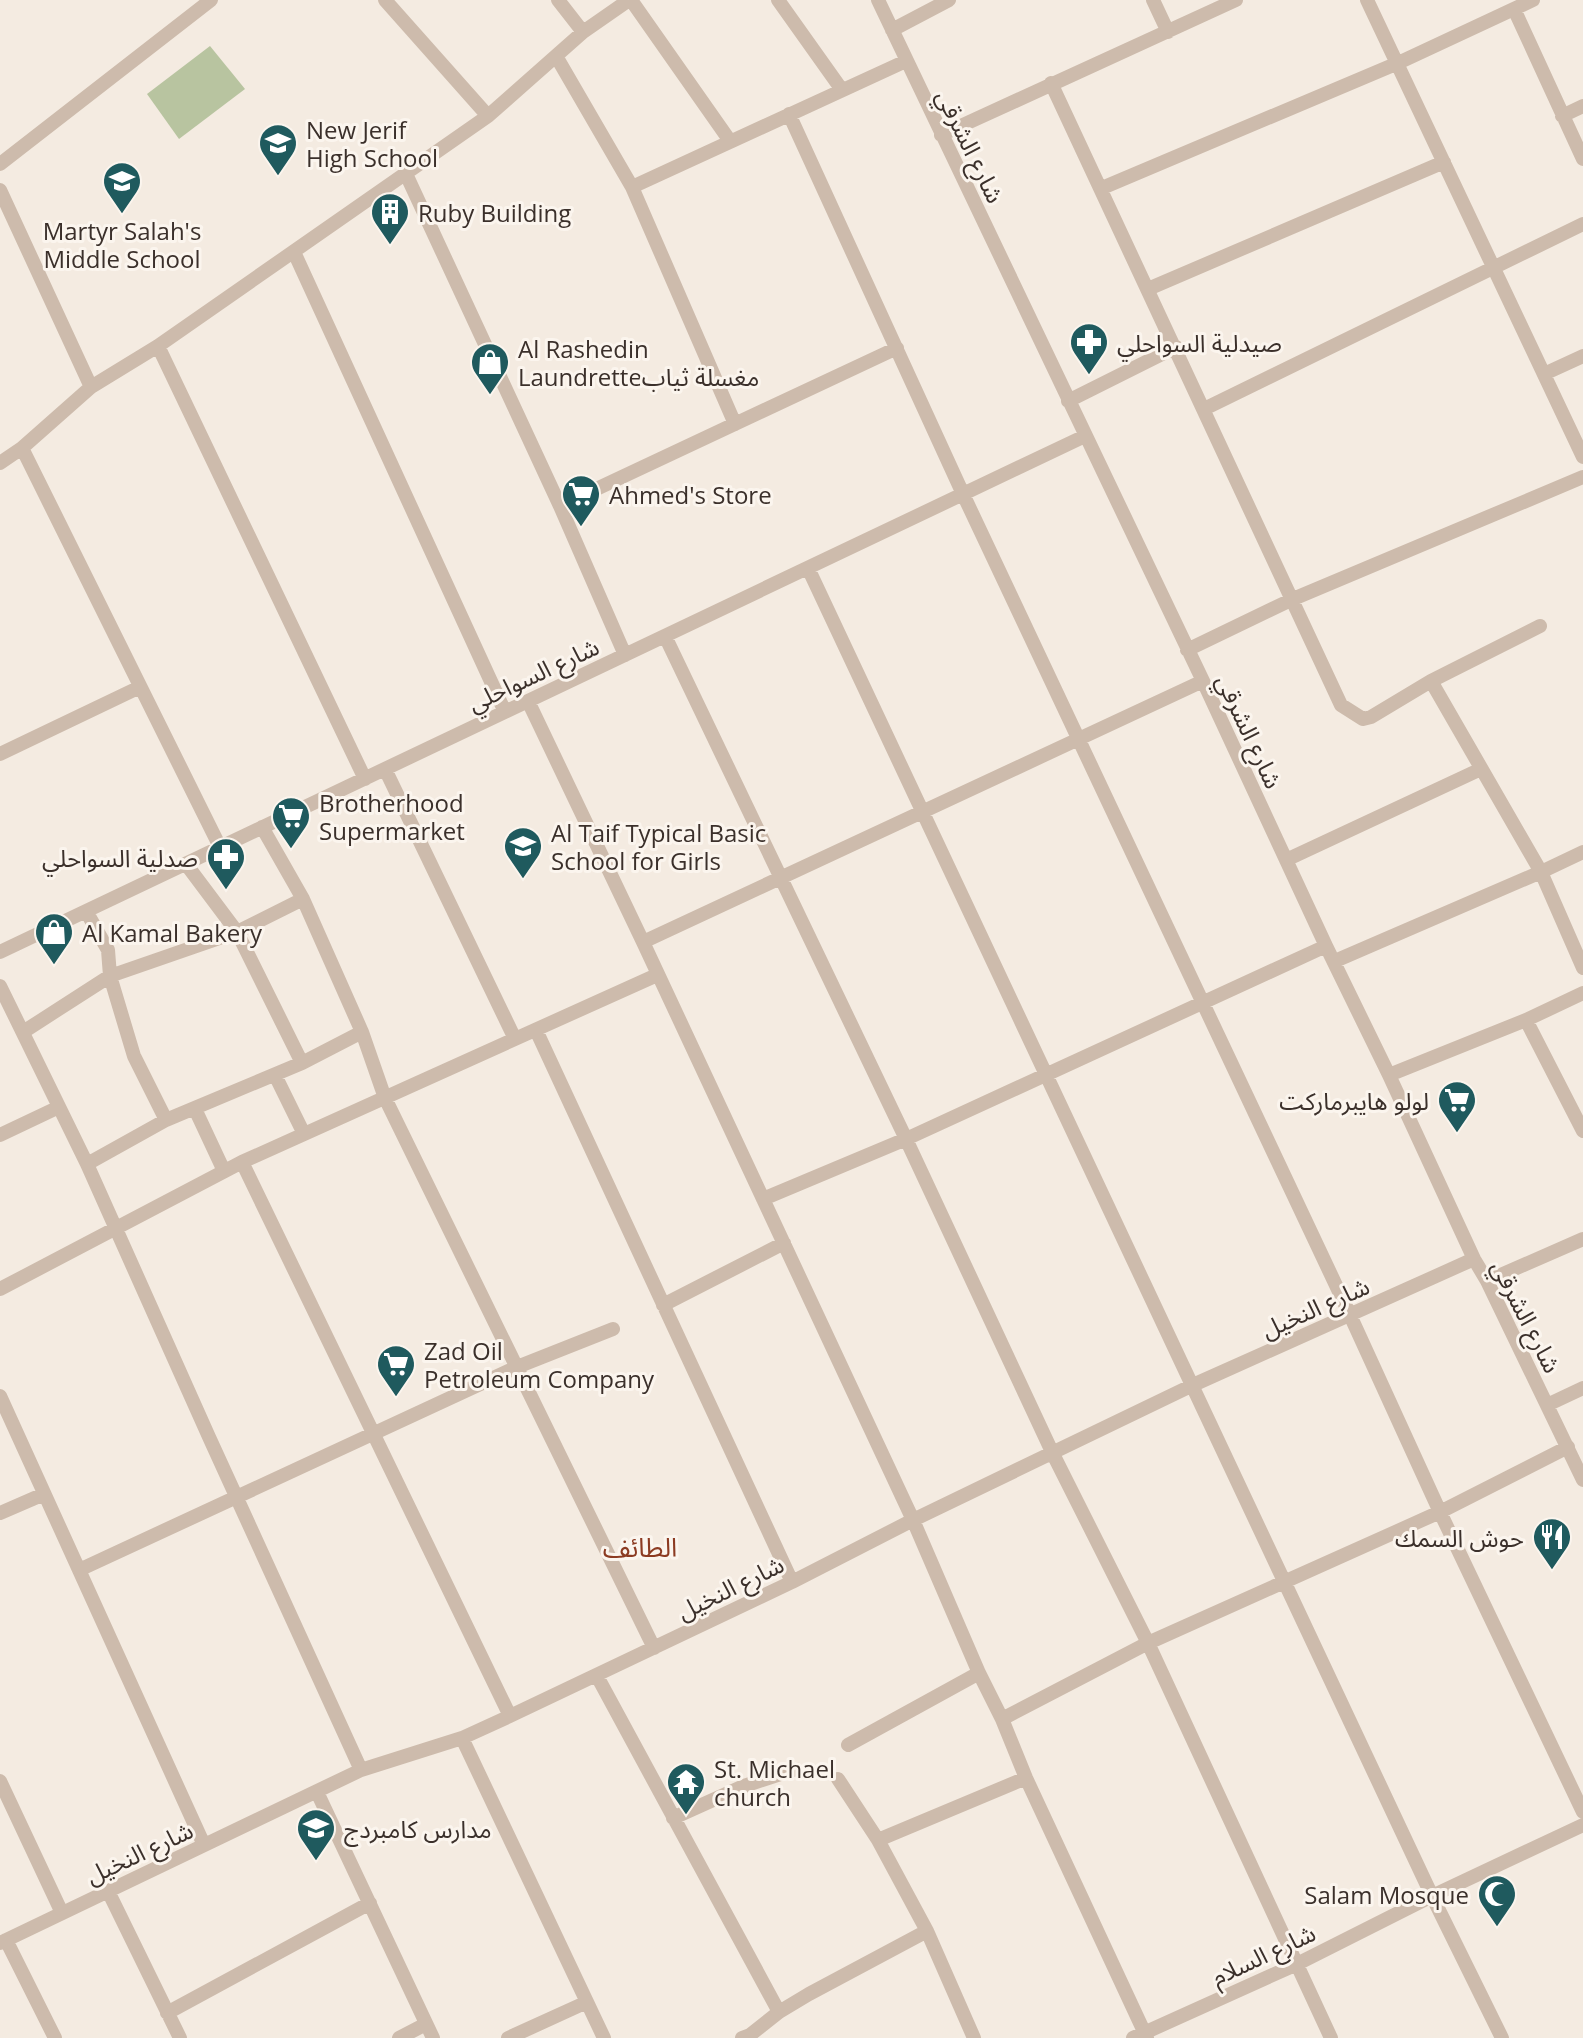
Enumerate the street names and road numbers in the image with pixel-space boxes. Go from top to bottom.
street label: شارع الشرقي [926,84,1013,210]
street label: شارع السواحلي [462,629,606,722]
street label: شارع الشرقي [1206,668,1291,795]
street label: شارع الشرقي [1481,1254,1570,1380]
street label: شارع النخيل [1256,1269,1375,1347]
street label: شارع النخيل [671,1547,790,1629]
street label: شارع النخيل [80,1813,199,1893]
street label: شارع السلام [1206,1916,1322,1995]

